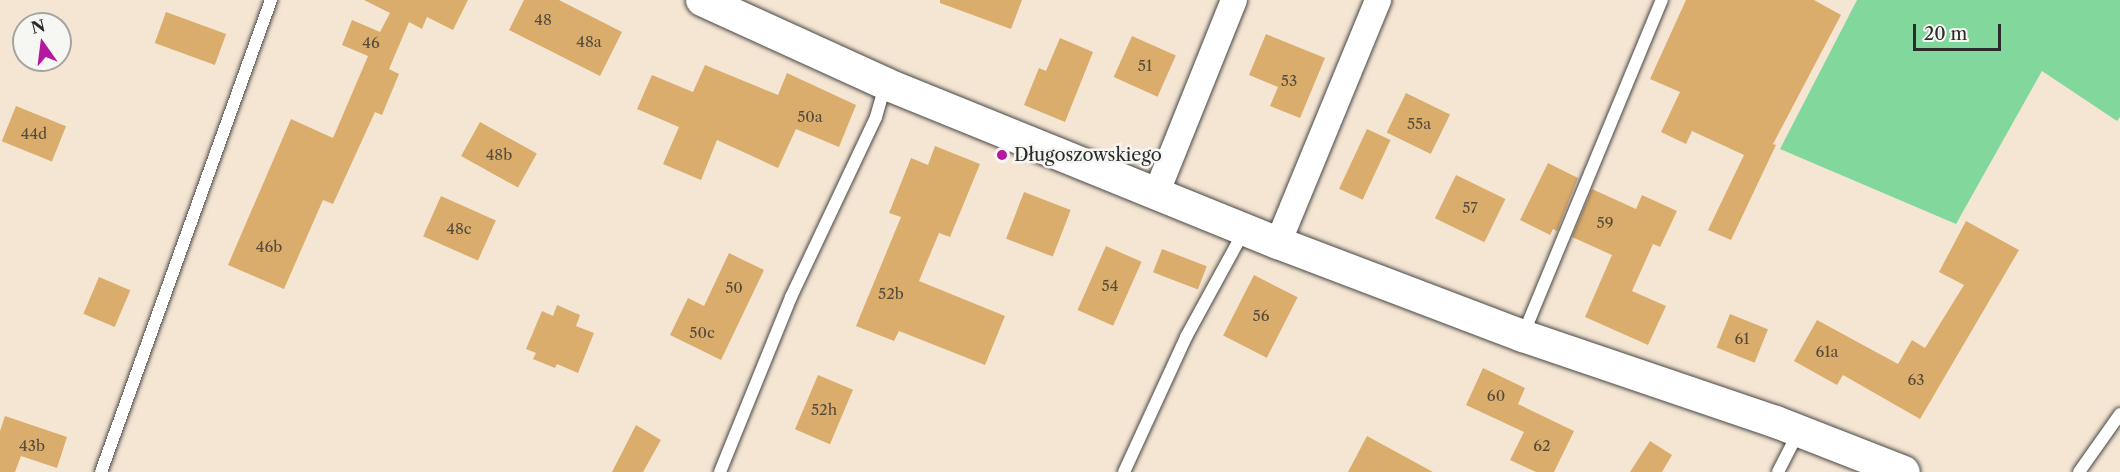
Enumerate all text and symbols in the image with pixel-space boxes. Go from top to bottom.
house number: 48 [534,11,552,29]
north arrow [12,12,72,72]
scale bar [1916,12,2004,50]
text: N [29,15,47,38]
text: 20 m [1924,23,1967,45]
house number: 48a [576,33,602,51]
house number: 46 [362,34,380,52]
house number: 51 [1138,57,1152,75]
house number: 53 [1281,72,1297,90]
house number: 50a [797,108,823,126]
house number: 55a [1407,115,1431,133]
house number: 44d [21,125,47,143]
place label: Długoszowskiego [1014,144,1162,166]
house number: 48b [486,146,512,164]
marker: Długoszowskiego [995,148,1009,162]
house number: 57 [1462,199,1478,217]
house number: 59 [1597,214,1613,232]
house number: 48c [446,220,472,238]
house number: 46b [256,238,282,256]
house number: 54 [1102,277,1118,295]
house number: 50 [725,279,743,297]
house number: 52b [878,285,904,303]
house number: 56 [1253,307,1269,325]
house number: 50c [689,324,715,342]
house number: 61 [1734,330,1750,348]
house number: 61a [1815,343,1839,361]
house number: 63 [1907,371,1925,389]
house number: 60 [1487,387,1505,405]
house number: 52h [811,401,837,419]
house number: 43b [19,437,45,455]
house number: 62 [1533,437,1551,455]

